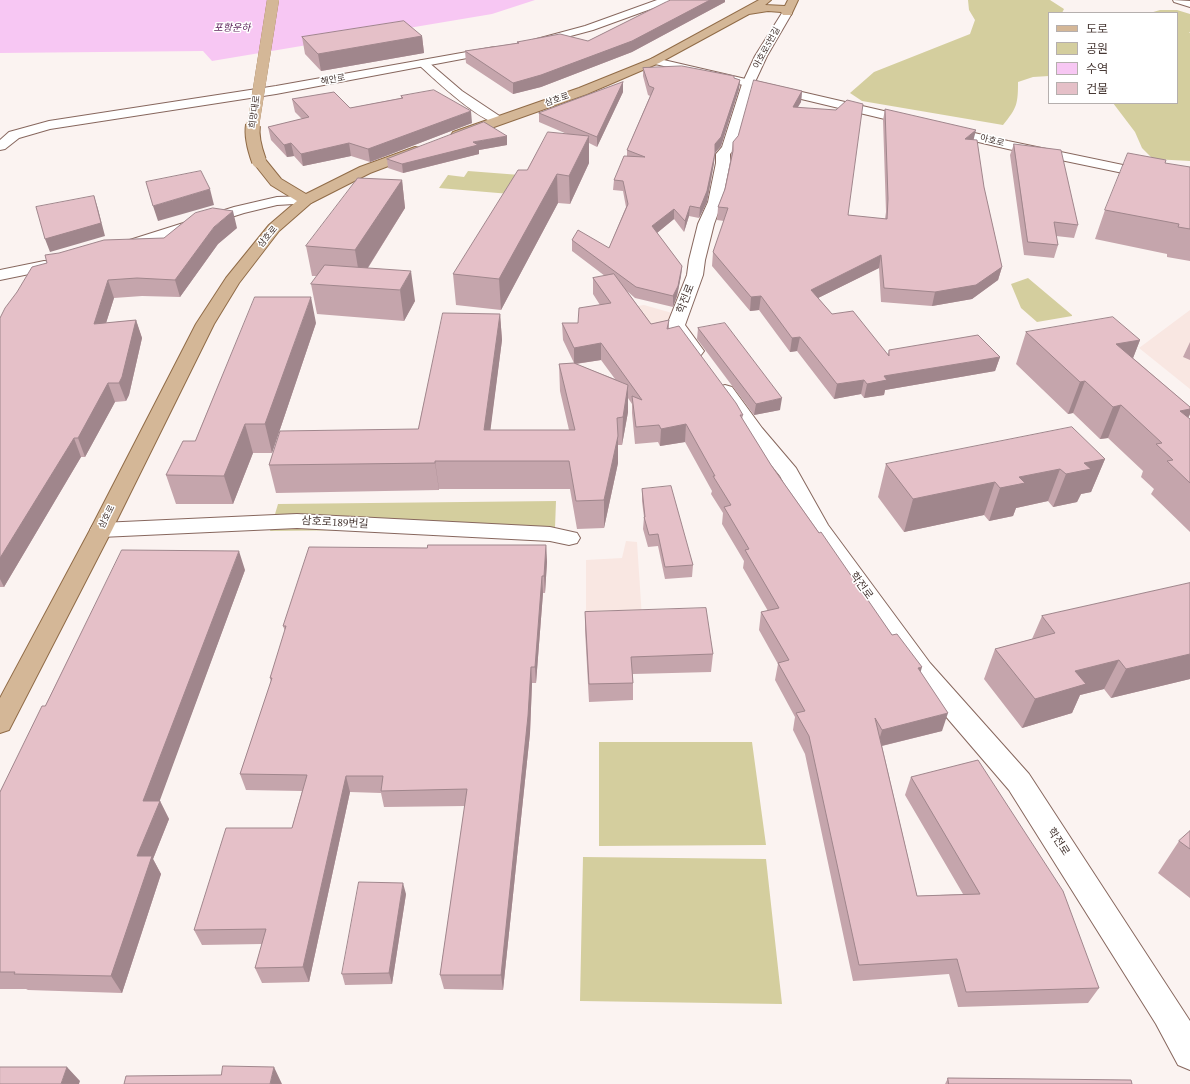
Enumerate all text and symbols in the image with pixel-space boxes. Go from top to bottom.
legend [1048,12,1178,104]
text: 도로 [1086,21,1108,37]
water label: 포항운하 [214,22,250,34]
street label: 아호로5번길 [751,25,783,71]
text: 공원 [1086,41,1108,57]
text: 수역 [1086,61,1108,77]
street label: 해안로 [320,73,346,87]
text: 건물 [1086,81,1108,97]
street label: 삼호로 [543,91,571,109]
street label: 희망대로 [247,95,263,129]
street label: 아호로 [979,133,1005,149]
street label: 삼호로 [256,224,280,250]
street label: 학전로 [674,282,698,316]
street label: 삼호로 [97,503,117,531]
street label: 삼호로189번길 [301,515,369,531]
street label: 학전로 [847,570,875,602]
street label: 학전로 [1044,826,1072,858]

